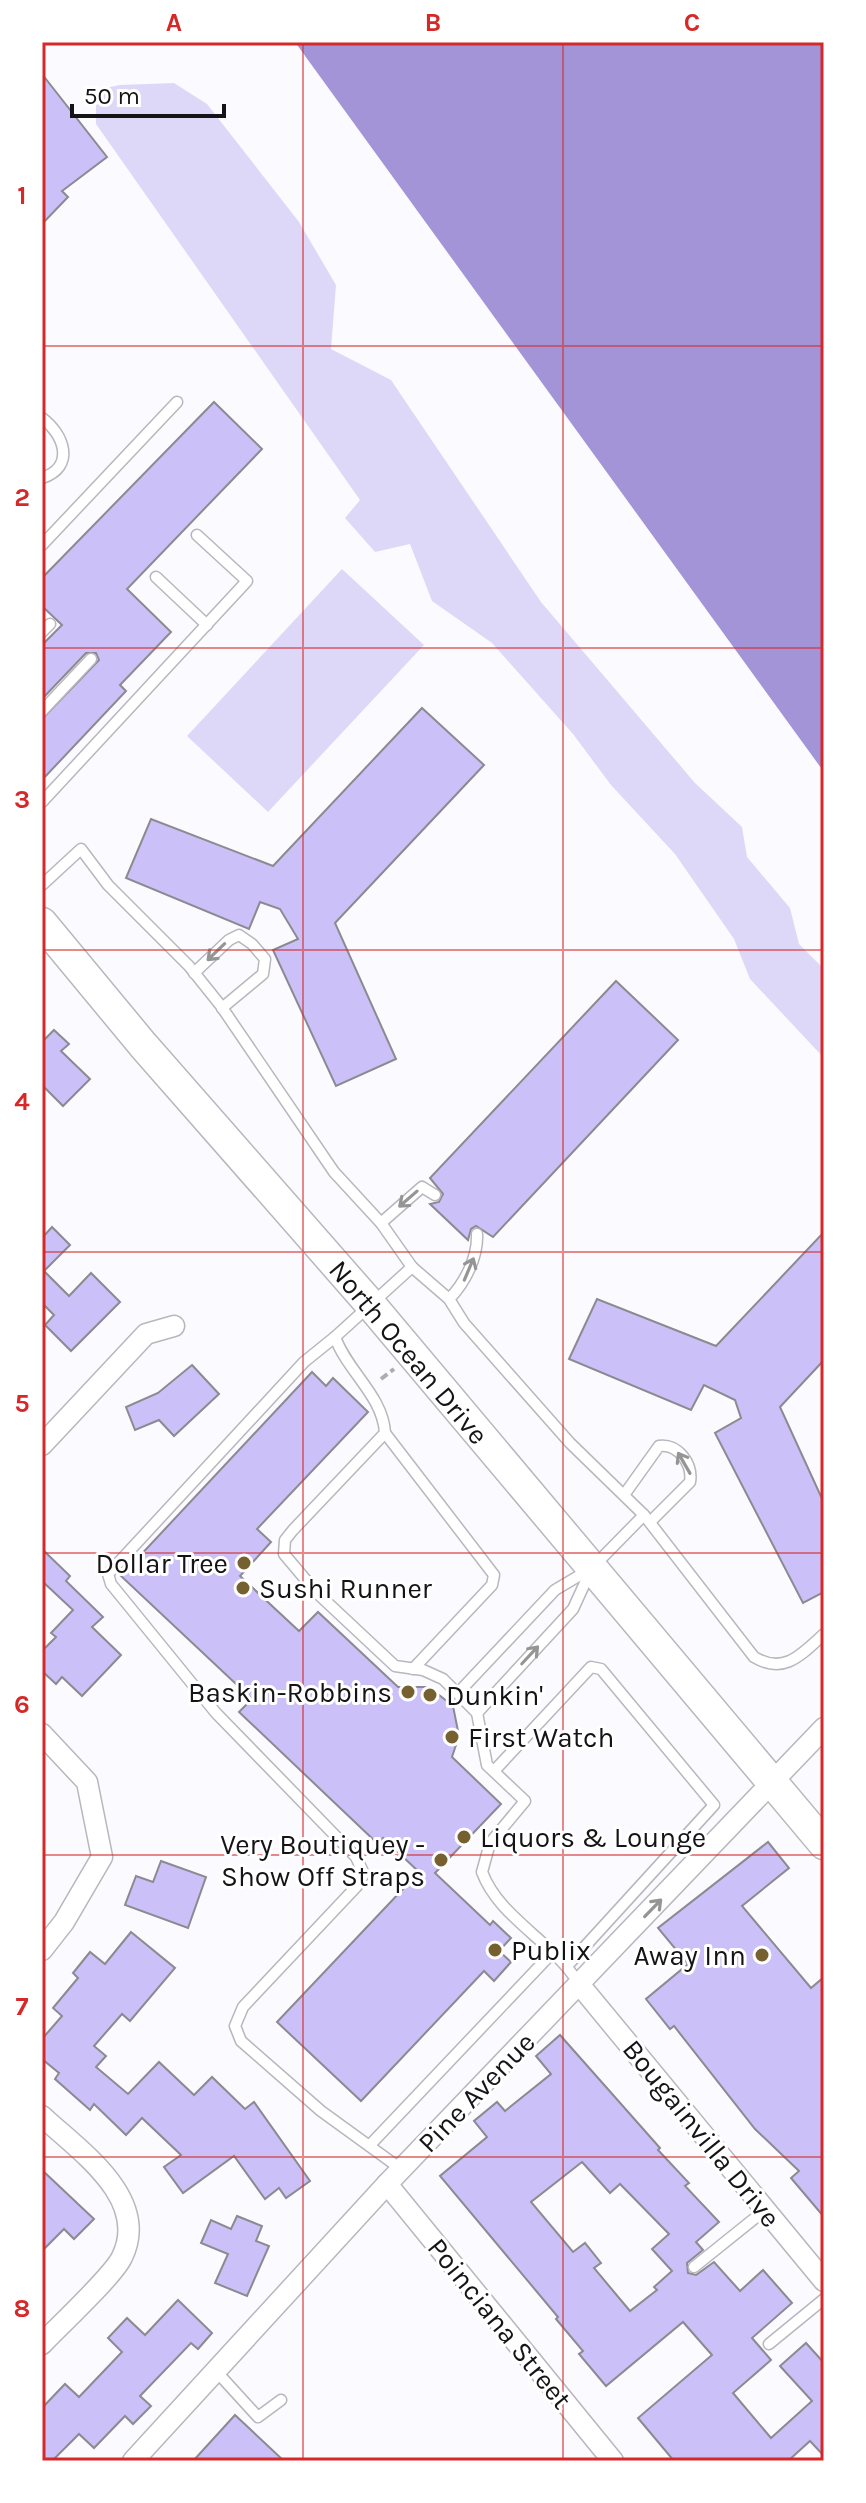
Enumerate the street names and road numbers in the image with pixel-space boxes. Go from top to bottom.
street label: North Ocean Drive [322,1254,495,1451]
street label: Pine Avenue [411,2026,542,2159]
street label: Bougainvilla Drive [616,2033,787,2234]
street label: Poinciana Street [421,2231,579,2415]

